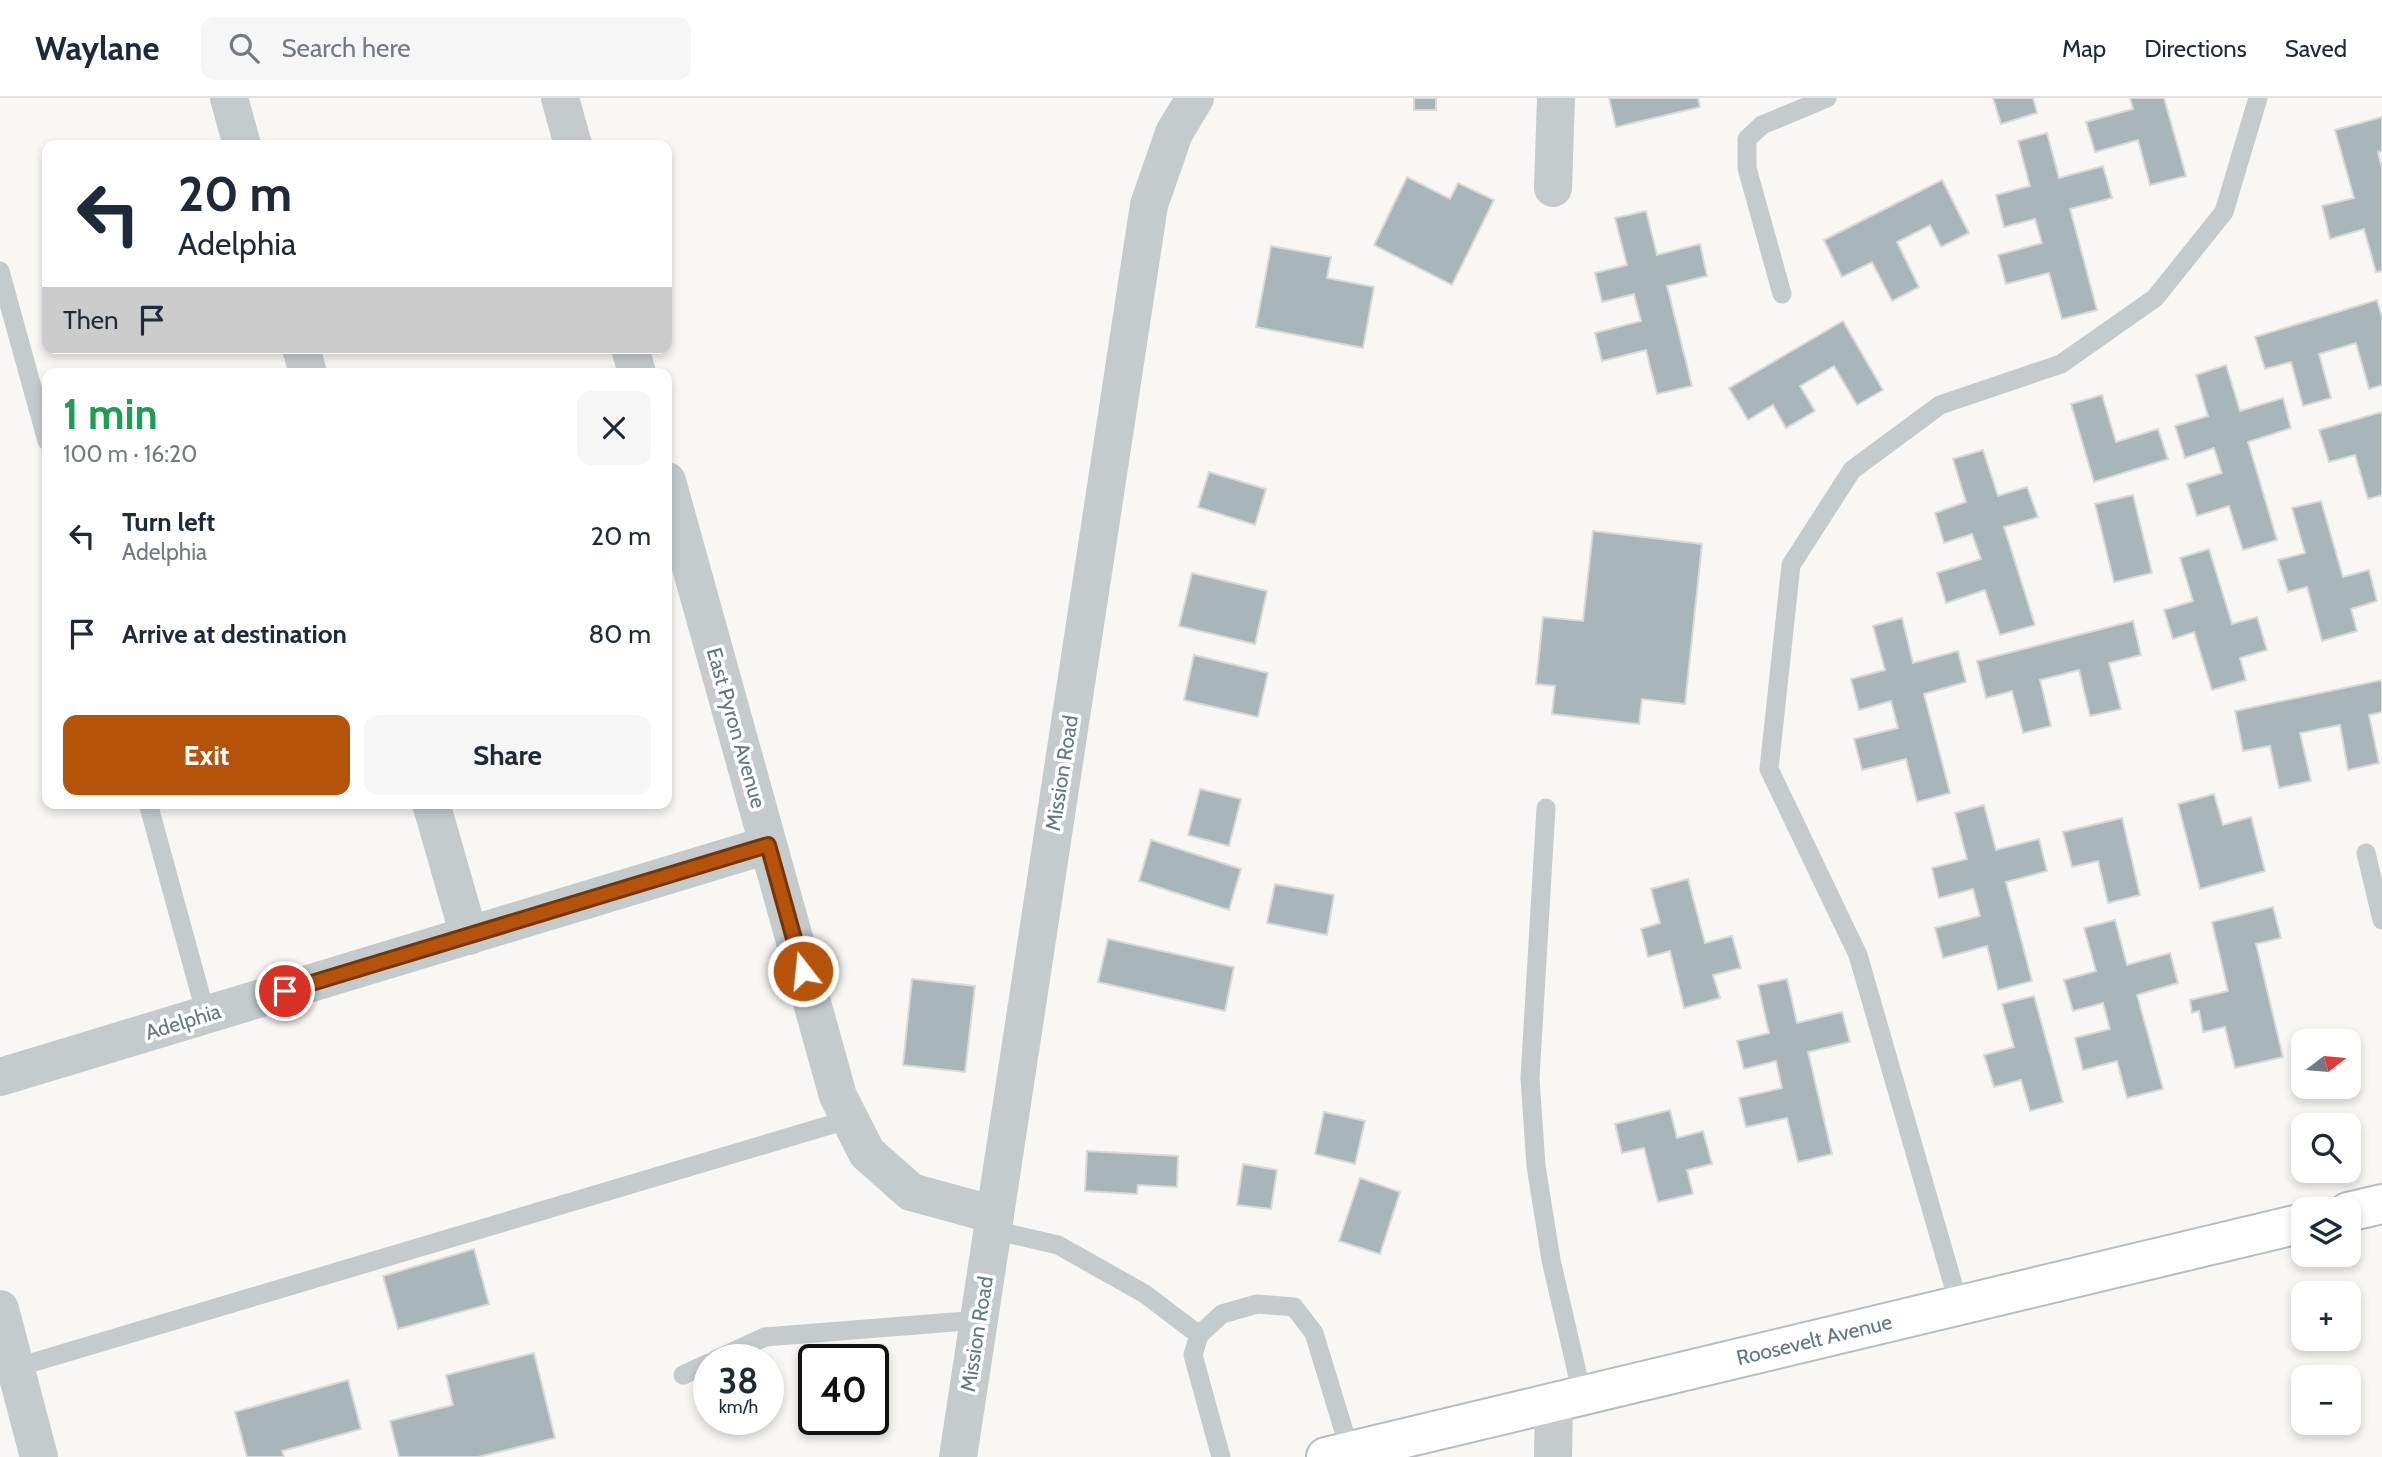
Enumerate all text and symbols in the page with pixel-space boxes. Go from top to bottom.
search box [201,17,691,80]
text: Waylane [35,28,159,68]
icon: search [225,29,263,67]
text: Search here [281,32,411,64]
text: Map [2062,34,2106,63]
text: Directions [2144,34,2247,63]
text: Saved [2285,34,2347,63]
text: 20 m [178,164,292,223]
icon: left [63,168,154,259]
text: Adelphia [178,224,296,263]
icon: arrive [133,301,171,339]
text: Then [63,304,119,336]
text: 1 min [63,388,158,440]
button: close [577,391,651,465]
text: 100 m · 16:20 [63,440,197,468]
text: Turn left [122,506,215,538]
icon: left [63,517,101,555]
text: 20 m [591,520,651,552]
text: Adelphia [122,538,207,566]
icon: arrive [63,615,101,653]
text: Arrive at destination [122,618,347,650]
text: 80 m [588,618,651,650]
street label: East Pyron Avenue [702,645,771,811]
street label: Mission Road [1040,713,1083,833]
button: Exit [63,715,350,795]
button: Share [364,715,651,795]
position arrow [766,934,840,1008]
pin [255,961,315,1021]
icon: arrive [266,972,304,1010]
street label: Adelphia [142,998,224,1045]
north arrow [2291,1029,2361,1099]
map controls [2291,1029,2361,1435]
button: search [2291,1113,2361,1183]
button: layers [2291,1197,2361,1267]
street label: Mission Road [955,1274,998,1394]
button: + [2291,1281,2361,1351]
street label: Roosevelt Avenue [1734,1309,1895,1370]
speed limit sign: 40 [798,1344,889,1435]
text: 38 [718,1359,759,1402]
button: − [2291,1365,2361,1435]
text: km/h [719,1396,758,1418]

